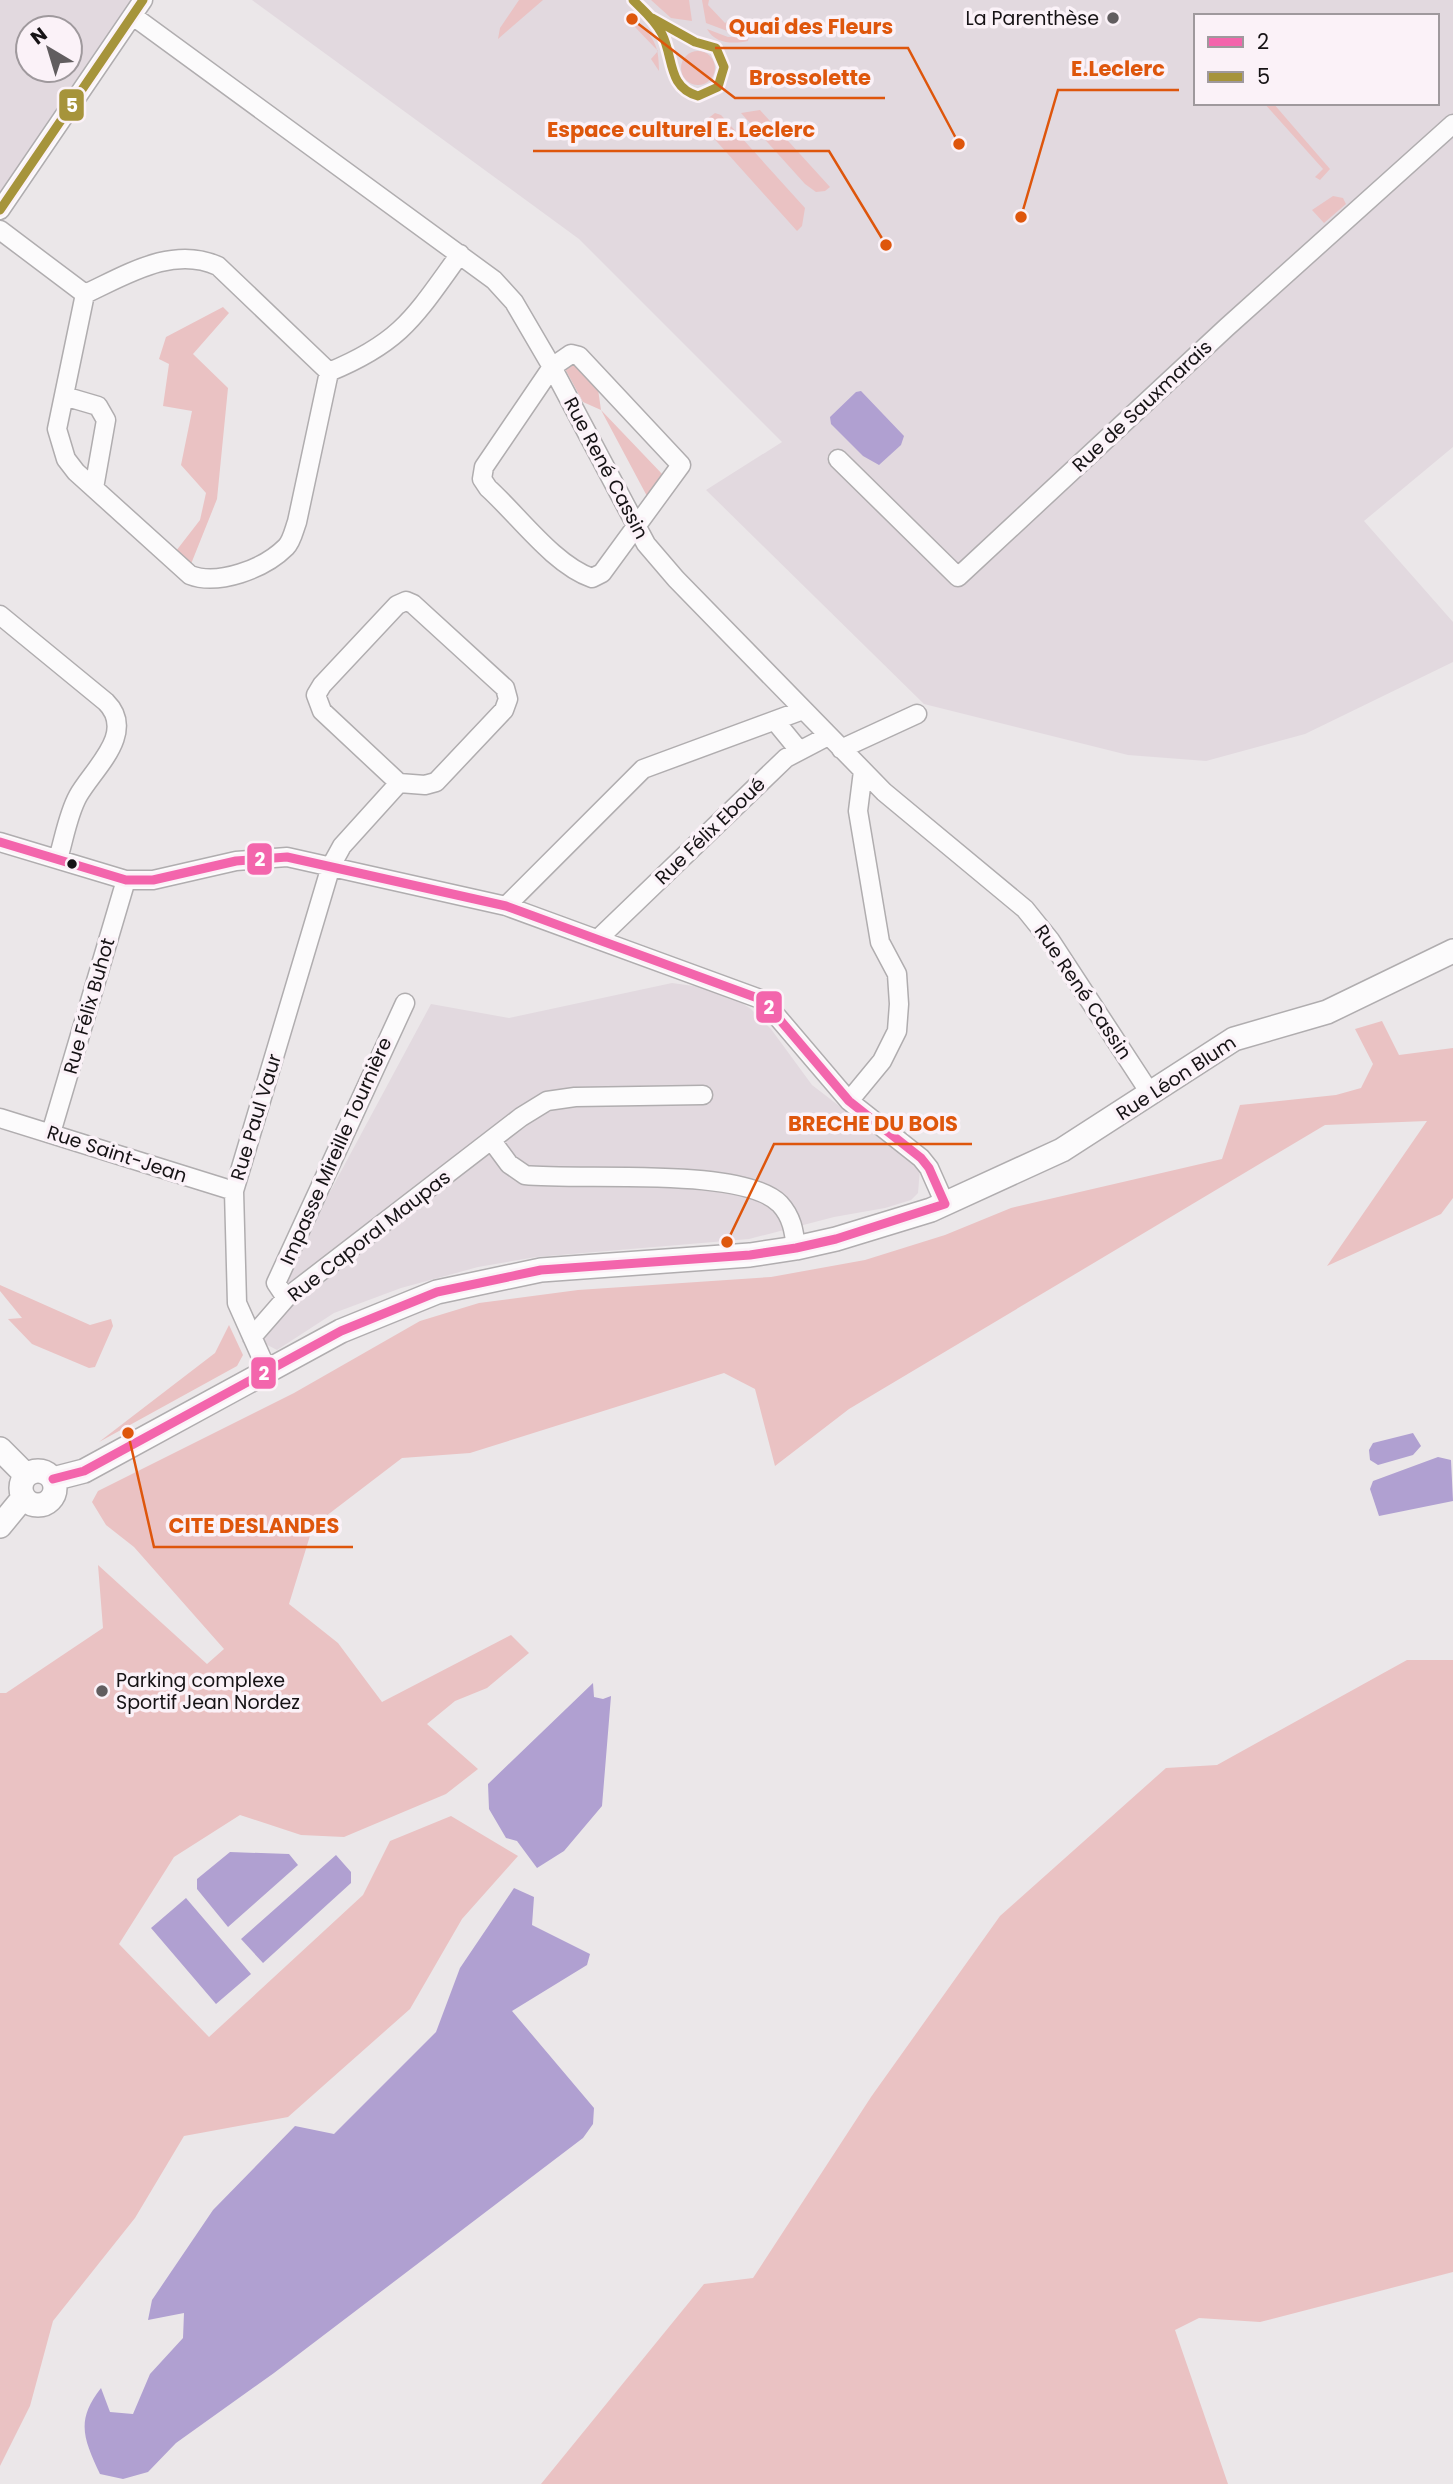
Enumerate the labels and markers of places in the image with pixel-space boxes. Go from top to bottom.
place label: La Parenthèse [965,5,1099,32]
callout: Quai des Fleurs [715,6,908,48]
marker: La Parenthèse [1105,10,1121,26]
callout: E.Leclerc [1058,48,1179,90]
callout: Brossolette [735,56,885,98]
callout: Espace culturel E. Leclerc [533,109,829,151]
unlabelled marker [65,857,79,871]
callout: BRECHE DU BOIS [774,1102,972,1144]
callout: CITE DESLANDES [154,1505,353,1547]
place label: Parking complexe Sportif Jean Nordez [116,1667,300,1716]
marker: Parking complexe Sportif Jean Nordez [94,1683,110,1699]

